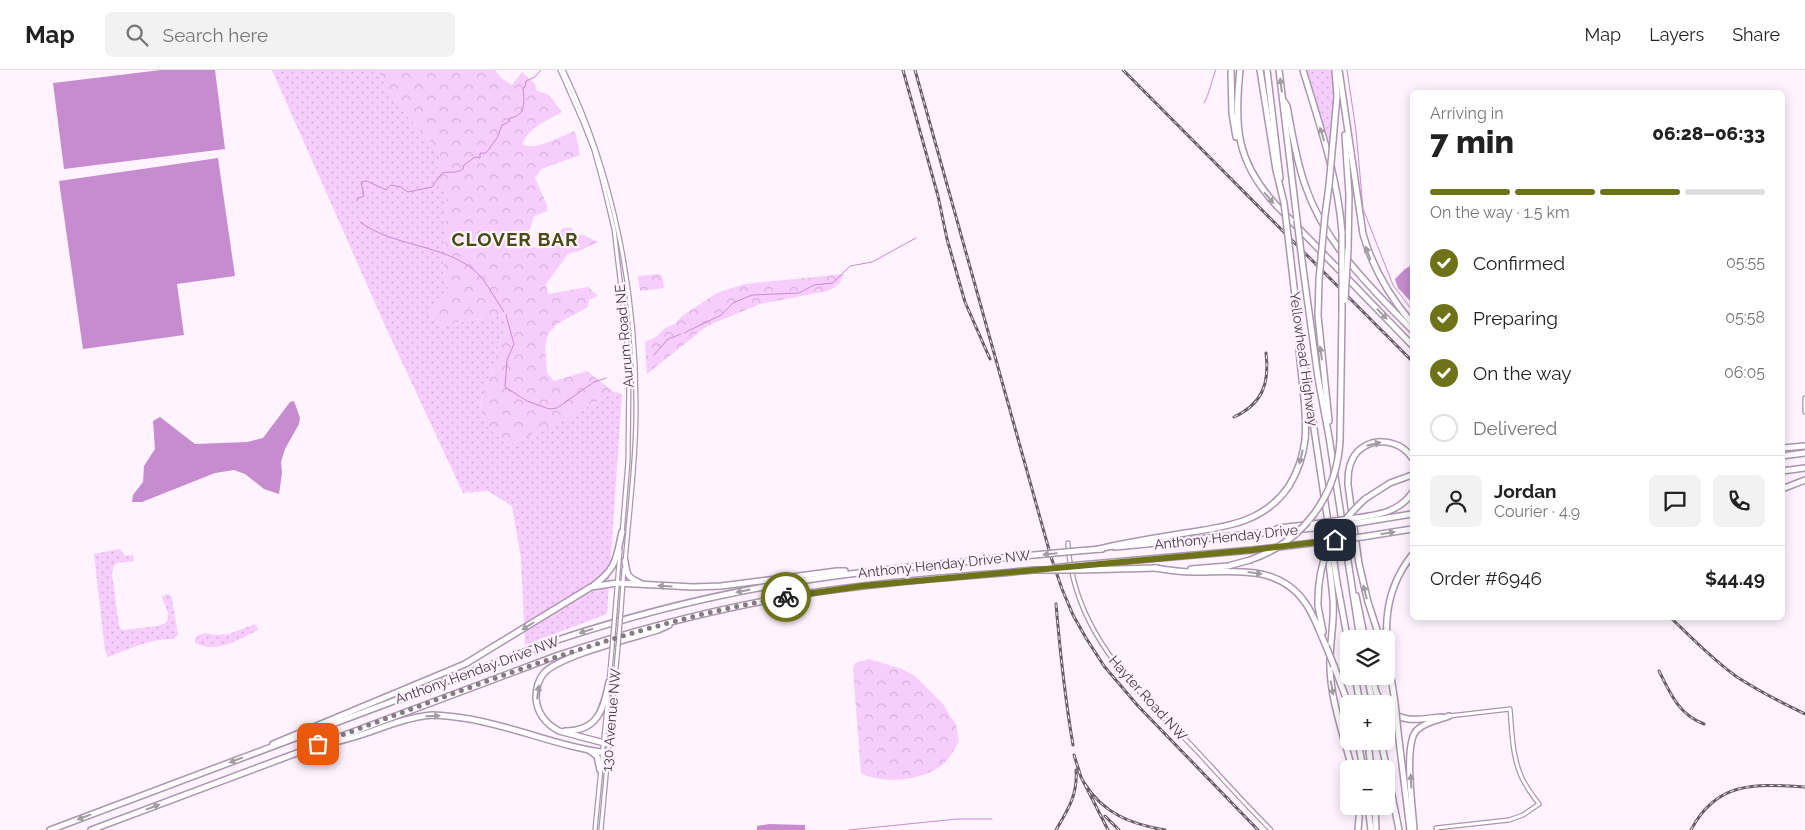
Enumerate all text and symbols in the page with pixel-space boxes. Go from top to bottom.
search box [105,12,455,57]
text: Map [25,20,75,49]
icon: search [123,21,151,49]
text: Search here [163,24,268,46]
text: Map [1585,24,1621,45]
text: Layers [1649,24,1704,45]
text: Share [1732,24,1780,45]
one-way arrow [1277,77,1285,93]
text: Arriving in [1430,104,1504,123]
text: 06:28–06:33 [1652,122,1765,144]
text: 7 min [1430,123,1514,160]
one-way arrow [1318,126,1326,141]
one-way arrow [1263,191,1275,203]
text: On the way · 1.5 km [1430,203,1570,222]
district label: CLOVER BAR [451,228,579,250]
one-way arrow [1364,245,1372,260]
icon: check [1430,249,1458,277]
text: Confirmed [1473,252,1565,274]
text: 05:55 [1726,253,1765,272]
street label: Aurum Road NE [612,284,636,388]
street label: Yellowhead Highway [1287,291,1321,428]
icon: check [1430,304,1458,332]
text: Preparing [1473,307,1558,329]
one-way arrow [1376,308,1388,320]
text: 05:58 [1725,308,1765,327]
one-way arrow [1317,345,1325,361]
icon: check [1430,359,1458,387]
text: On the way [1473,362,1572,384]
text: 06:05 [1724,363,1765,382]
text: Delivered [1473,417,1557,439]
one-way arrow [1366,440,1381,448]
one-way arrow [1297,450,1305,465]
button: person [1430,475,1482,527]
button: chat [1649,475,1701,527]
button: phone [1713,475,1765,527]
text: Jordan [1494,480,1557,502]
text: Courier · 4.9 [1494,502,1580,521]
pin [1314,519,1356,561]
street label: Anthony Henday Drive [1153,521,1299,553]
icon: home [1321,526,1349,554]
one-way arrow [1380,529,1396,537]
street label: Anthony Henday Drive NW [857,547,1031,581]
one-way arrow [1042,550,1058,558]
text: Order #6946 [1430,567,1542,589]
text: $44.49 [1705,567,1765,589]
one-way arrow [1248,569,1264,577]
courier [761,572,811,622]
one-way arrow [657,581,673,589]
icon: bike [772,583,800,611]
one-way arrow [1361,585,1369,600]
one-way arrow [736,587,751,595]
one-way arrow [521,621,534,631]
one-way arrow [578,628,593,636]
map controls [1340,630,1395,815]
button: layers [1340,630,1395,685]
street label: Anthony Henday Drive NW [393,633,562,707]
street label: Hayter Road NW [1106,652,1191,744]
street label: 130 Avenue NW [599,667,624,772]
one-way arrow [1328,680,1336,696]
one-way arrow [534,683,542,699]
button: + [1340,695,1395,750]
one-way arrow [426,712,442,720]
pin [297,723,339,765]
icon: bag [304,730,332,758]
one-way arrow [229,757,244,764]
button: − [1340,760,1395,815]
one-way arrow [1406,773,1414,789]
one-way arrow [146,803,161,811]
one-way arrow [76,813,91,821]

